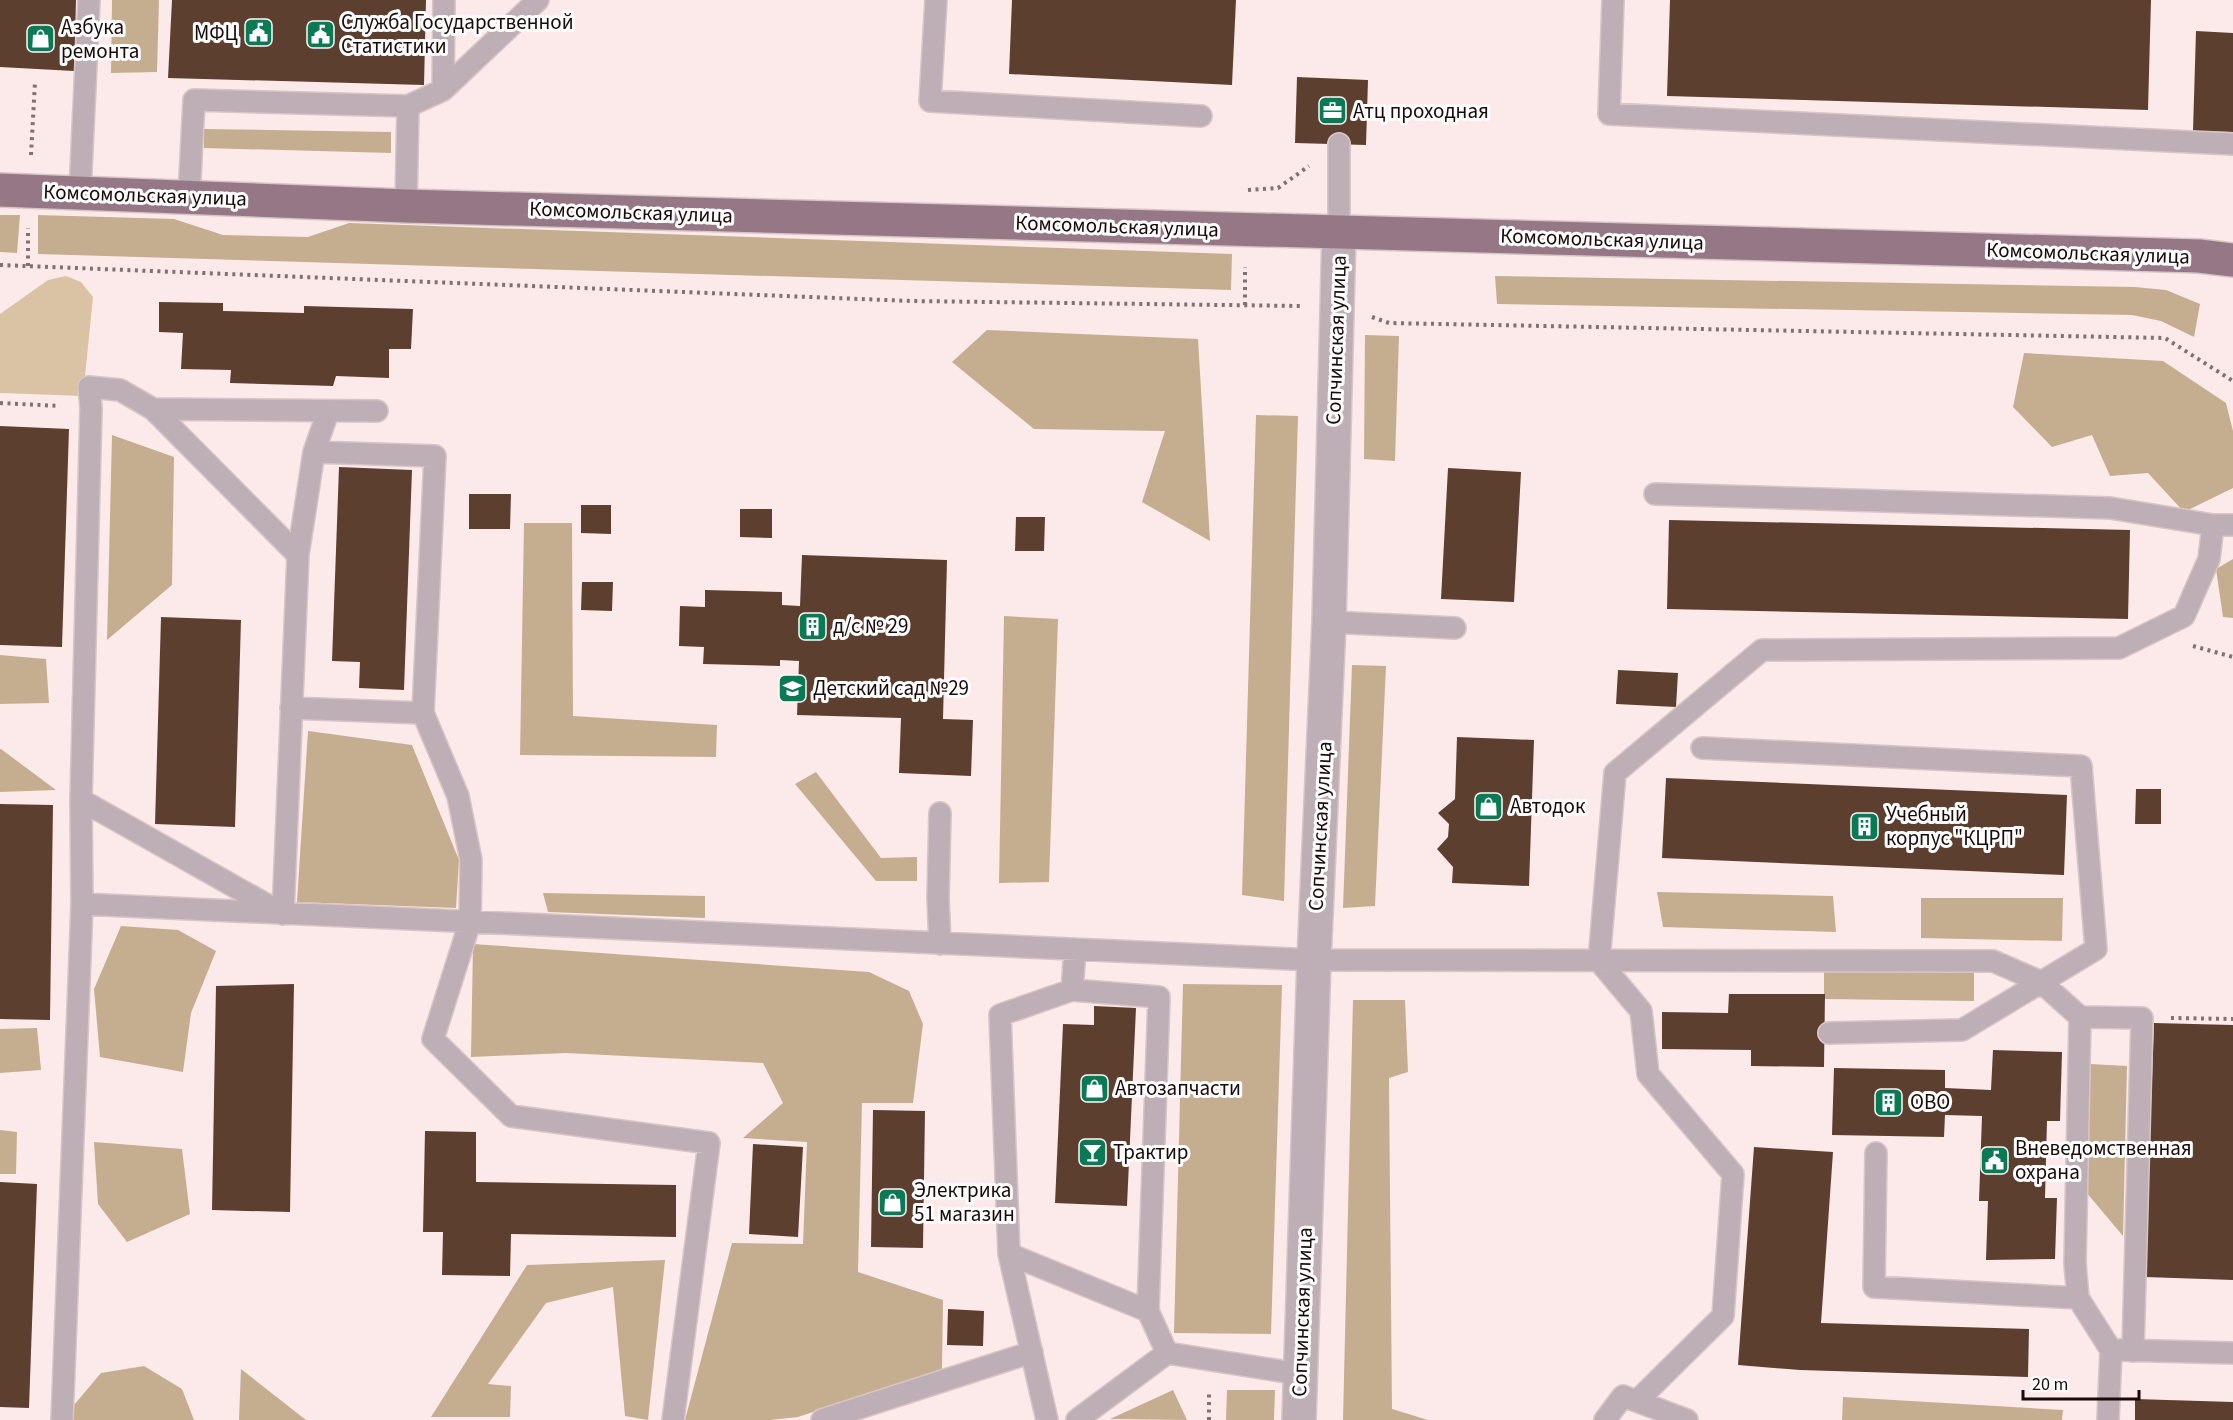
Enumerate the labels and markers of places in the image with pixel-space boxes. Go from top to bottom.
place label: Служба Государственной Статистики [341,7,574,61]
place label: Азбука ремонта [61,12,139,66]
public building icon: МФЦ [243,17,275,49]
place label: МФЦ [194,18,238,48]
public building icon: Служба Государственной Статистики [304,18,336,50]
shop icon: Азбука ремонта [24,23,56,55]
office icon: Атц проходная [1316,95,1348,127]
place label: Атц проходная [1353,96,1489,126]
building icon: д/с № 29 [796,610,828,642]
place label: д/с № 29 [833,611,909,641]
school or university icon: Детский сад №29 [776,672,808,704]
place label: Детский сад №29 [813,673,969,703]
shop icon: Автодок [1473,790,1505,822]
place label: Автодок [1510,791,1586,821]
place label: Учебный корпус "КЦРП" [1886,799,2023,853]
building icon: Учебный корпус "КЦРП" [1849,810,1881,842]
shop icon: Автозапчасти [1078,1072,1110,1104]
place label: Автозапчасти [1115,1073,1241,1103]
building icon: ОВО [1873,1086,1905,1118]
place label: ОВО [1910,1087,1950,1117]
place label: Вневедомственная охрана [2015,1133,2192,1187]
bar icon: Трактир [1076,1136,1108,1168]
place label: Трактир [1113,1137,1188,1167]
public building icon: Вневедомственная охрана [1978,1144,2010,1176]
place label: Электрика 51 магазин [914,1175,1015,1229]
shop icon: Электрика 51 магазин [877,1186,909,1218]

